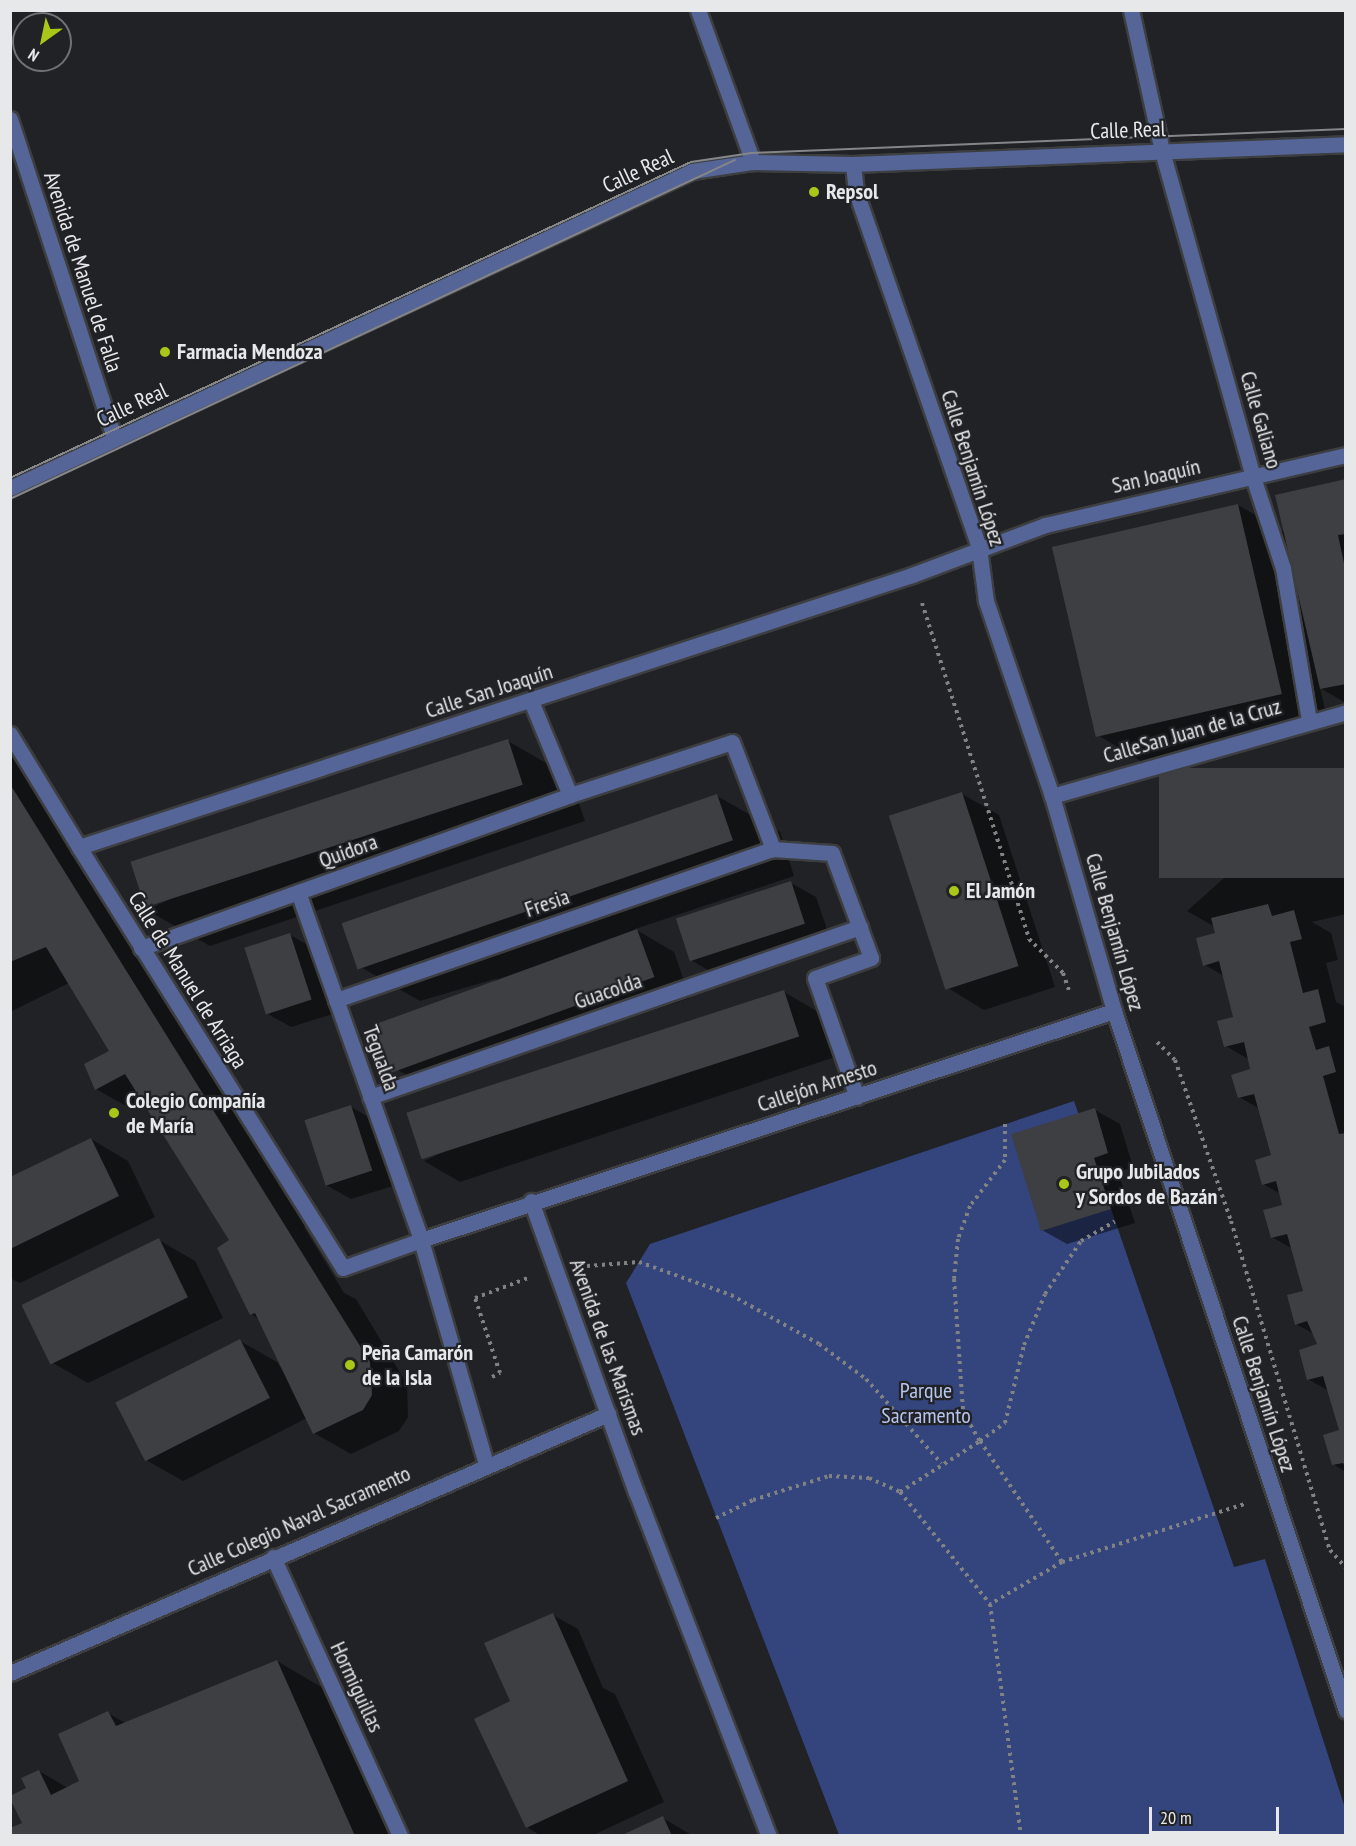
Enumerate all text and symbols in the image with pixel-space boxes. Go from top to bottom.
north arrow [12,12,72,72]
text: N [24,45,42,66]
street label: Calle Real [1090,115,1166,145]
street label: Calle Real [598,143,678,199]
street label: Avenida de Manuel de Falla [38,168,128,376]
place label: Repsol [826,179,878,205]
marker: Repsol [807,185,821,199]
place label: Farmacia Mendoza [177,339,323,365]
marker: Farmacia Mendoza [158,345,172,359]
street label: Calle Galiano [1235,368,1287,472]
street label: Calle Real [92,377,172,433]
street label: Calle Benjamín López [935,387,1011,549]
street label: San Joaquín [1109,453,1203,499]
street label: Calle San Joaquín [422,658,556,724]
street label: CalleSan Juan de la Cruz [1100,693,1284,769]
street label: Quidora [315,828,381,874]
street label: Calle Benjamín López [1080,850,1150,1014]
place label: El Jamón [966,878,1035,904]
street label: Fresia [521,883,573,923]
marker: El Jamón [947,884,961,898]
street label: Calle de Manuel de Arriaga [123,886,253,1074]
street label: Guacolda [571,967,645,1015]
street label: Tegualda [357,1022,405,1094]
street label: Callejón Arnesto [754,1054,880,1118]
place label: Colegio Compañía de María [126,1087,266,1138]
marker: Colegio Compañía de María [107,1106,121,1120]
place label: Grupo Jubilados y Sordos de Bazán [1076,1158,1218,1210]
marker: Grupo Jubilados y Sordos de Bazán [1057,1177,1071,1191]
street label: Avenida de las Marismas [564,1255,652,1439]
street label: Calle Benjamín López [1226,1313,1302,1475]
place label: Peña Camarón de la Isla [362,1339,473,1390]
marker: Peña Camarón de la Isla [343,1358,357,1372]
park label: Parque Sacramento [881,1377,971,1428]
street label: Calle Colegio Naval Sacramento [183,1460,415,1582]
street label: Hormiguillas [325,1638,389,1736]
scale bar [1152,1795,1282,1833]
text: 20 m [1160,1806,1192,1829]

